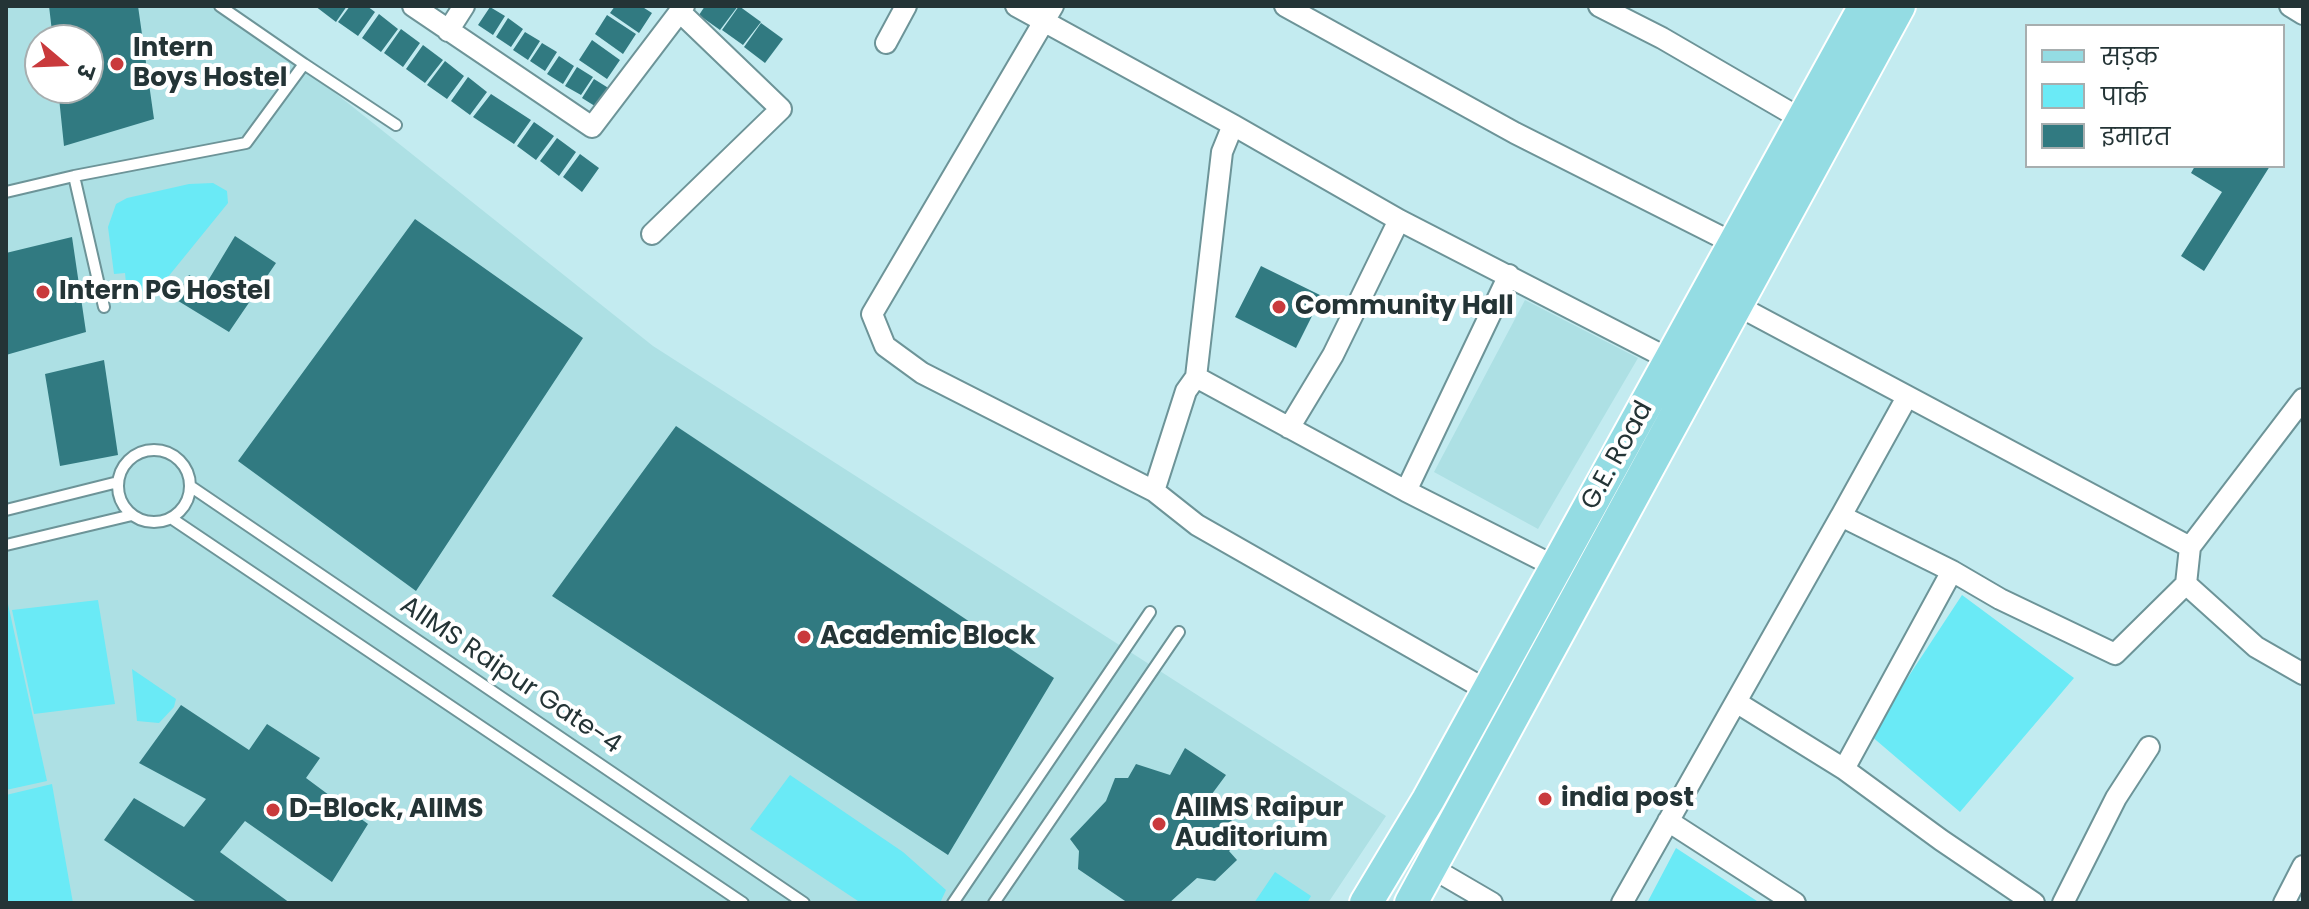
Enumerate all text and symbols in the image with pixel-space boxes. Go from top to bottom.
north arrow [24,24,104,104]
legend [2025,24,2285,168]
place label: Intern Boys Hostel [133,33,287,94]
text: सड़क [2101,40,2158,73]
marker: Intern Boys Hostel [108,55,126,73]
text: उ [69,60,102,82]
text: पार्क [2101,80,2148,113]
text: इमारत [2101,120,2170,153]
place label: Intern PG Hostel [59,276,271,308]
marker: Intern PG Hostel [34,283,52,301]
place label: Community Hall [1295,291,1514,323]
marker: Community Hall [1270,298,1288,316]
street label: G.E. Road [1576,396,1660,516]
street label: AIIMS Raipur Gate-4 [394,590,626,762]
place label: Academic Block [820,621,1036,653]
marker: Academic Block [795,628,813,646]
place label: india post [1561,783,1694,815]
marker: india post [1536,790,1554,808]
place label: AIIMS Raipur Auditorium [1175,793,1343,854]
place label: D-Block, AIIMS [289,794,483,826]
marker: D-Block, AIIMS [264,801,282,819]
marker: AIIMS Raipur Auditorium [1150,815,1168,833]

